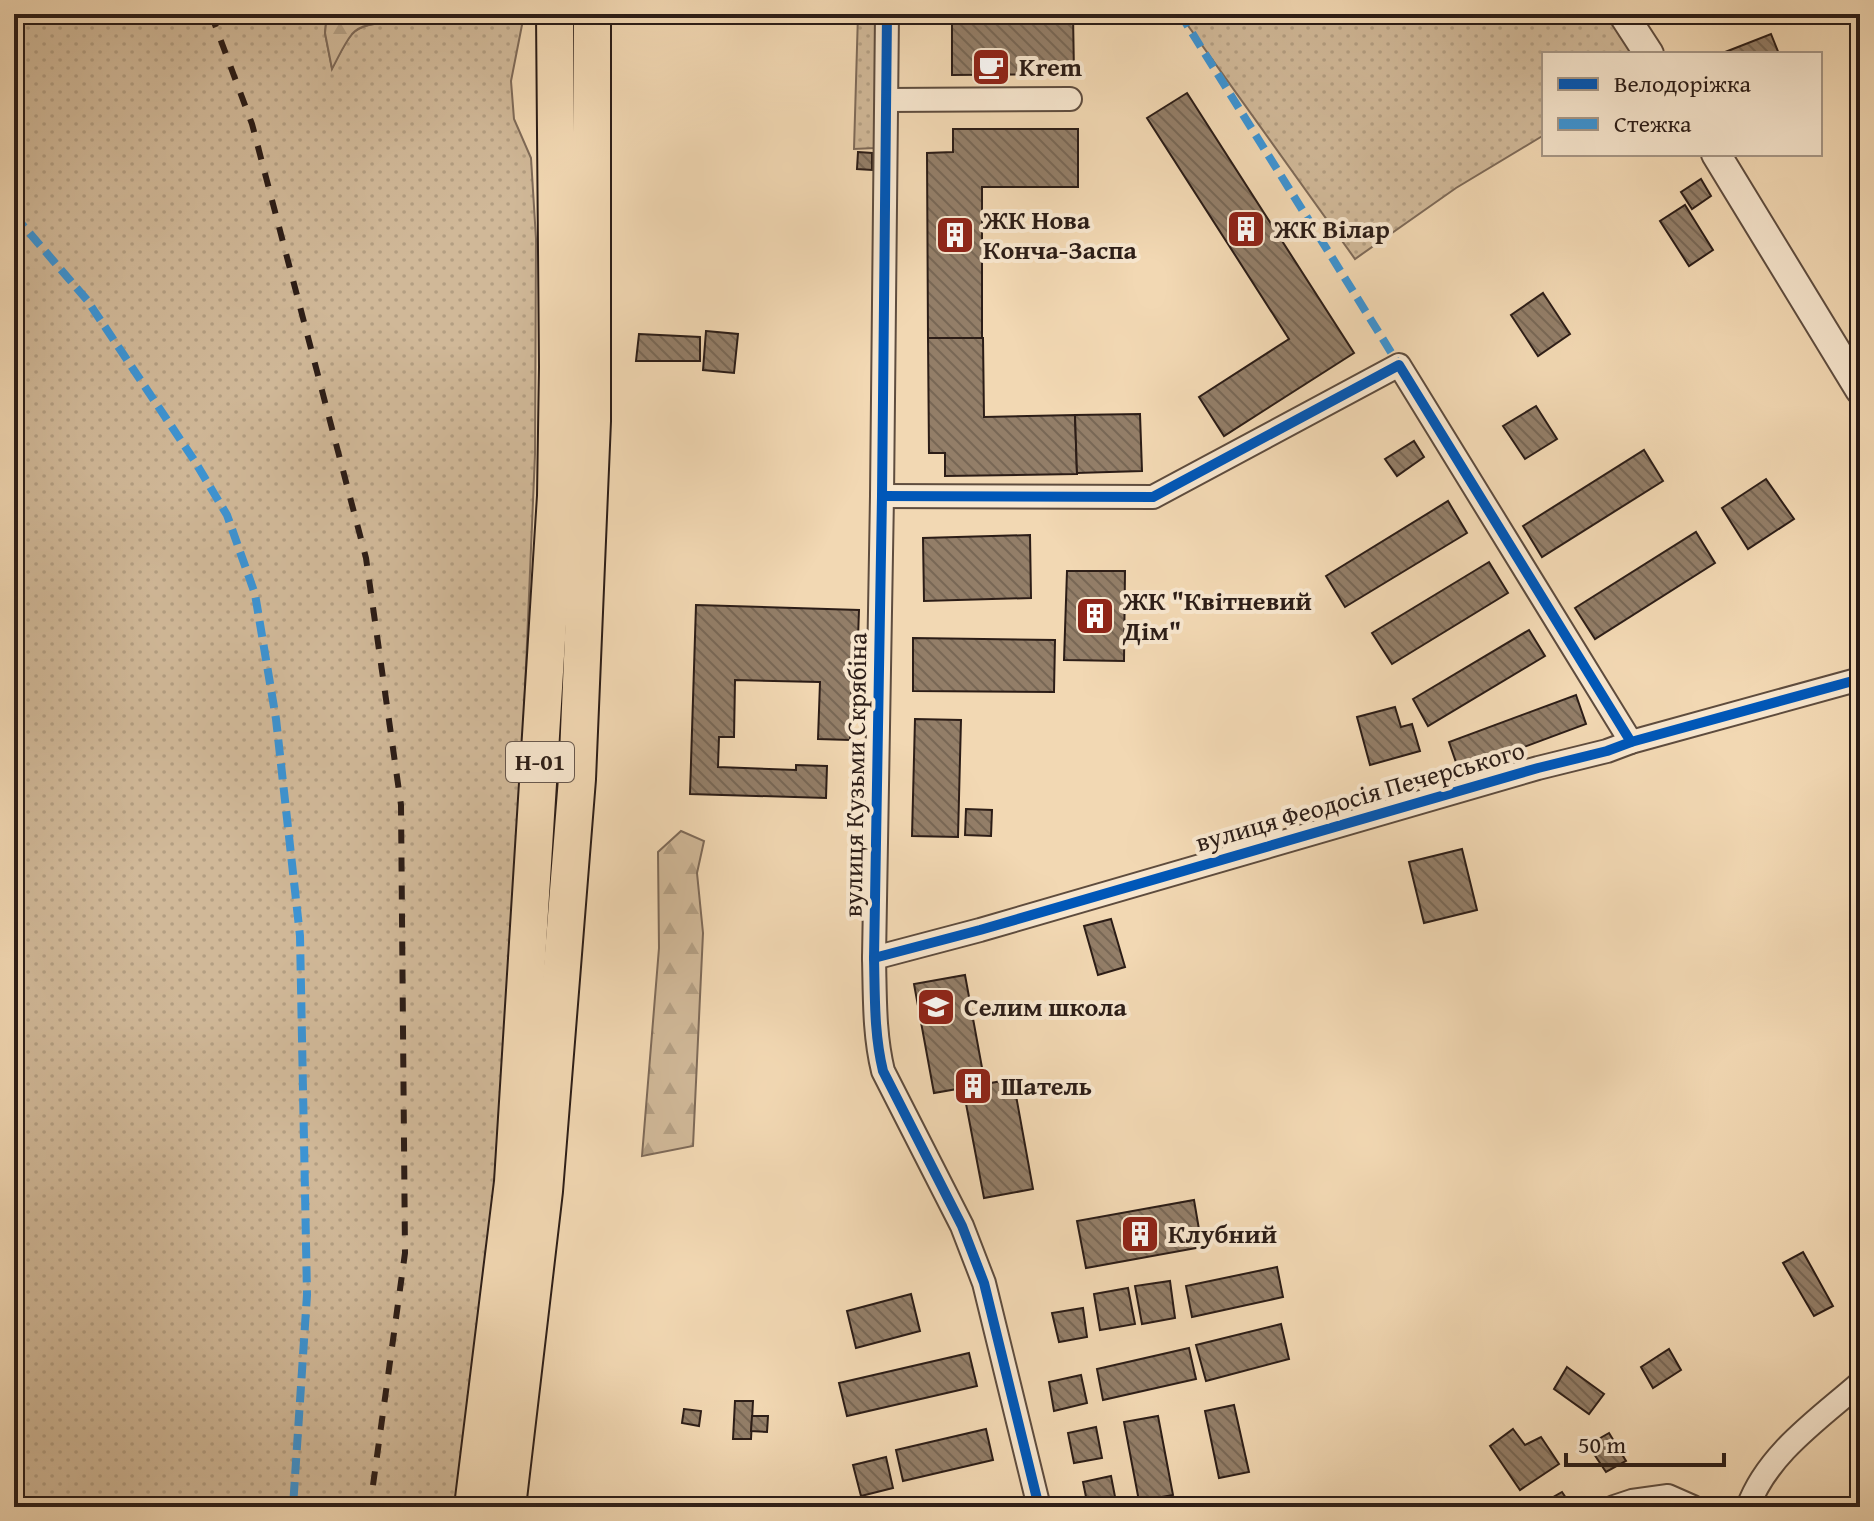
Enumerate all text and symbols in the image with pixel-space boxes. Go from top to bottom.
cafe icon: Krem [970,46,1012,88]
place label: Krem [1019,47,1083,86]
legend [1542,52,1822,156]
text: Велодоріжка [1614,66,1751,101]
text: Стежка [1614,106,1692,141]
place label: ЖК Нова Конча-Заспа [982,200,1138,269]
building icon: ЖК Вілар [1225,208,1267,250]
place label: ЖК Вілар [1273,209,1390,248]
building icon: ЖК Нова Конча-Заспа [934,214,976,256]
place label: ЖК "Квітневий Дім" [1122,581,1312,650]
building icon: ЖК "Квітневий Дім" [1074,595,1116,637]
street label: вулиця Кузьми Скрябіна [833,632,876,918]
street label: вулиця Феодосія Печерського [1191,730,1529,861]
road number: Н-01 [506,742,574,782]
school or university icon: Селим школа [915,986,957,1028]
place label: Селим школа [964,987,1128,1026]
building icon: Шатель [952,1065,994,1107]
place label: Шатель [1001,1066,1092,1105]
building icon: Клубний [1119,1213,1161,1255]
place label: Клубний [1168,1214,1277,1253]
scale bar [1566,1417,1724,1467]
text: 50 m [1578,1427,1626,1462]

